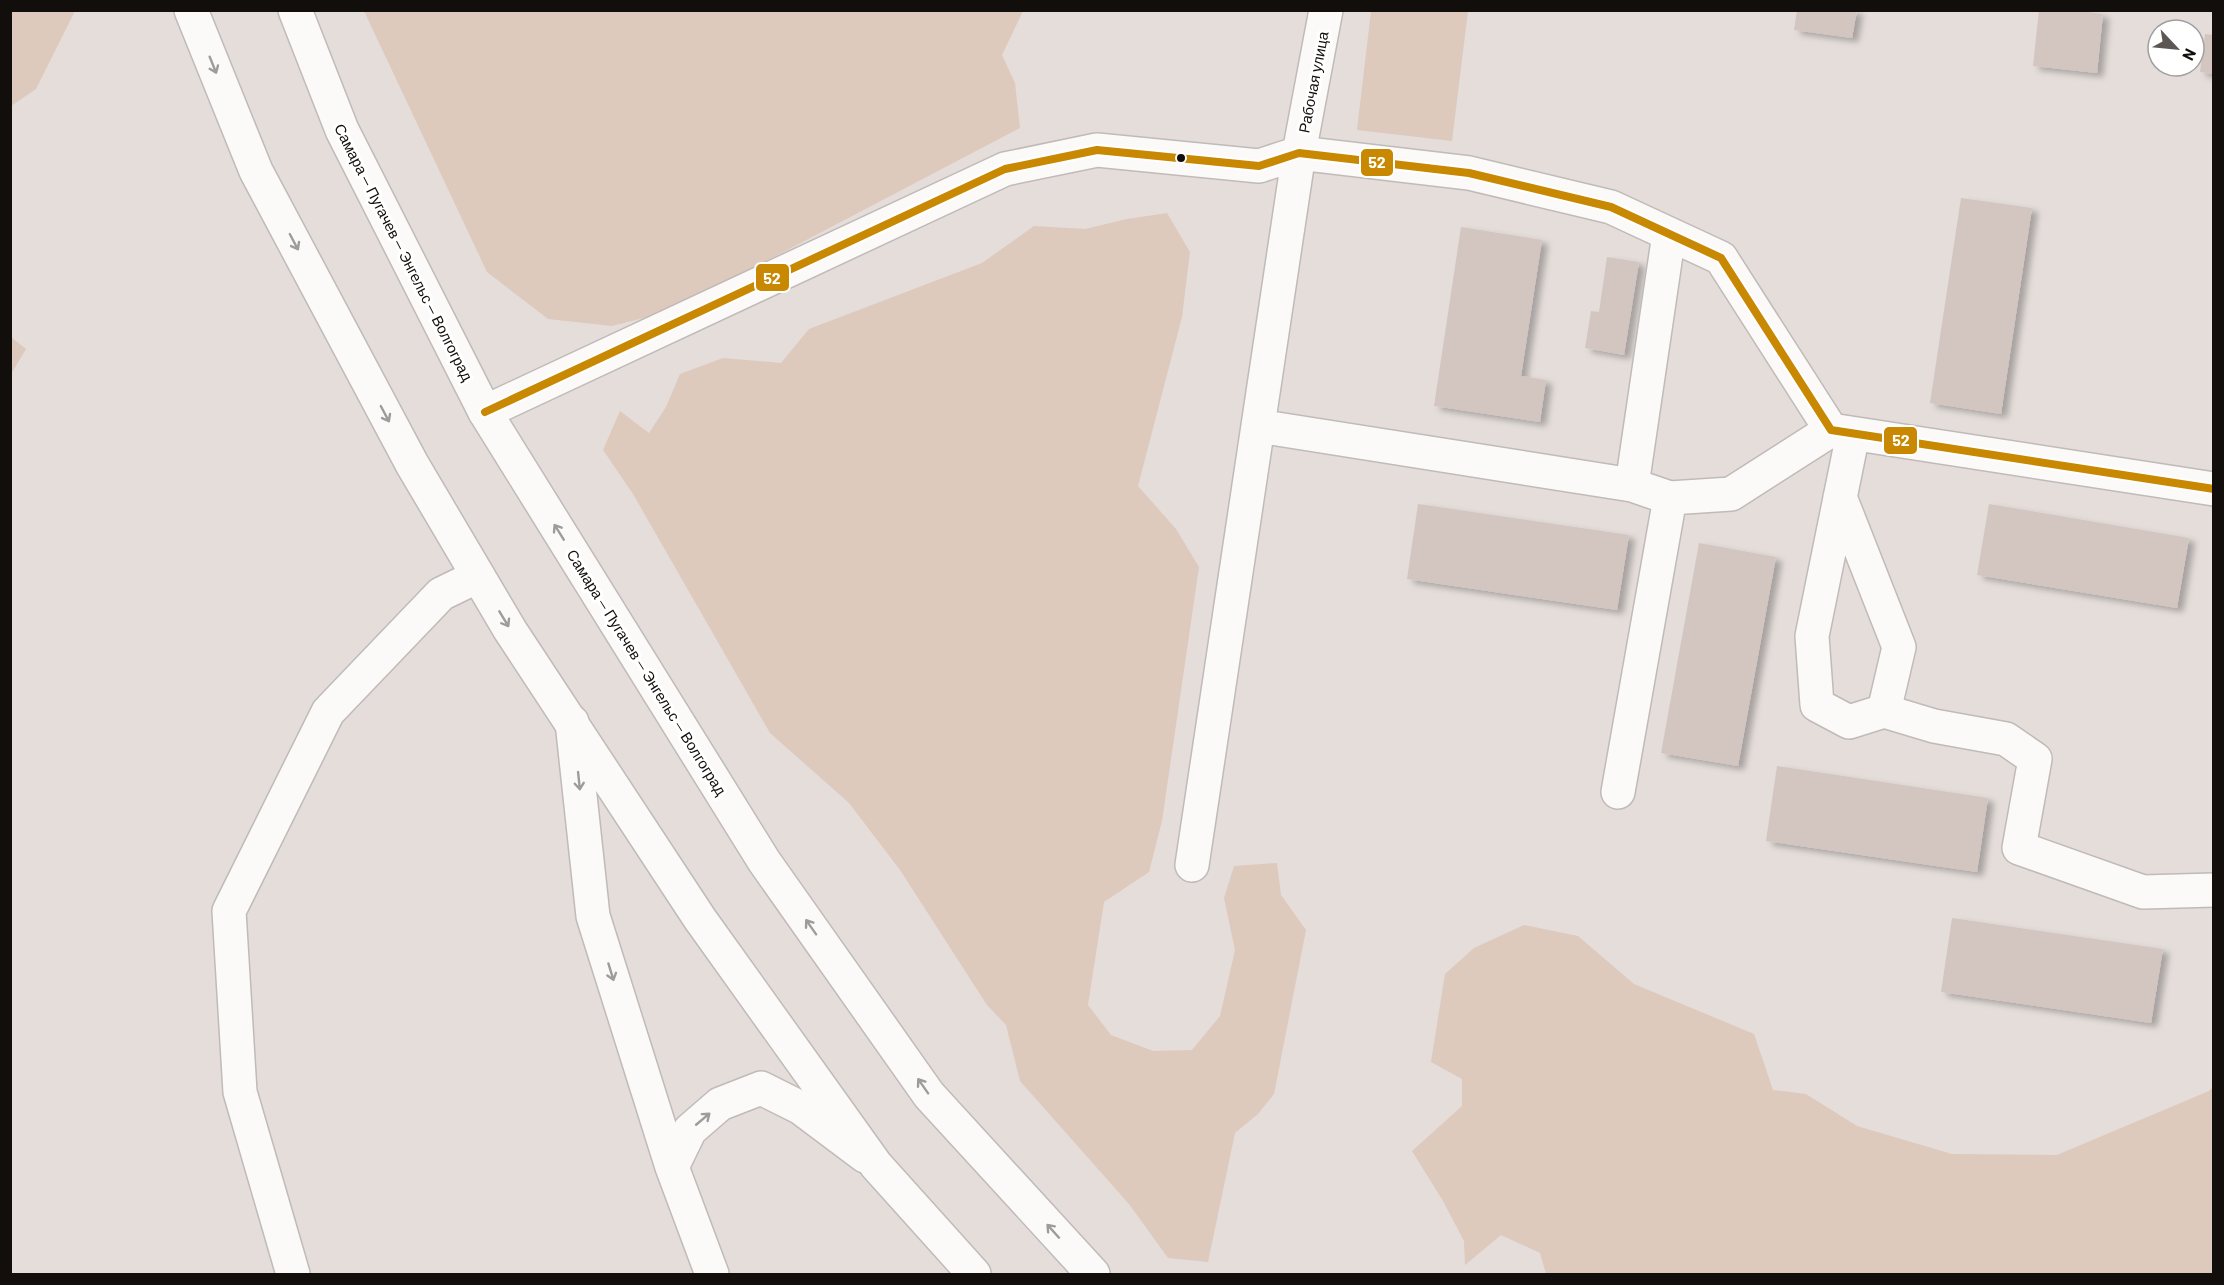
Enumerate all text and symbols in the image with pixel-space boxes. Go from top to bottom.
north arrow [2146,18,2206,78]
street label: Рабочая улица [1294,29,1332,134]
text: N [2179,46,2201,64]
one-way arrow [208,55,219,73]
street label: Самара — Пугачев — Энгельс — Волгоград [331,120,477,384]
line badge: 52 [1360,148,1394,177]
unlabelled marker [1175,152,1187,164]
text: 52 [1368,152,1386,171]
one-way arrow [288,233,300,250]
line badge: 52 [755,263,790,292]
text: 52 [763,268,781,287]
one-way arrow [379,405,391,422]
line badge: 52 [1883,426,1918,455]
text: 52 [1892,430,1910,449]
one-way arrow [553,524,565,541]
street label: Самара — Пугачев — Энгельс — Волгоград [563,546,731,798]
one-way arrow [498,610,510,627]
one-way arrow [573,770,584,790]
one-way arrow [805,919,817,936]
one-way arrow [606,962,617,981]
one-way arrow [917,1079,929,1095]
one-way arrow [695,1112,711,1125]
one-way arrow [1046,1224,1060,1239]

